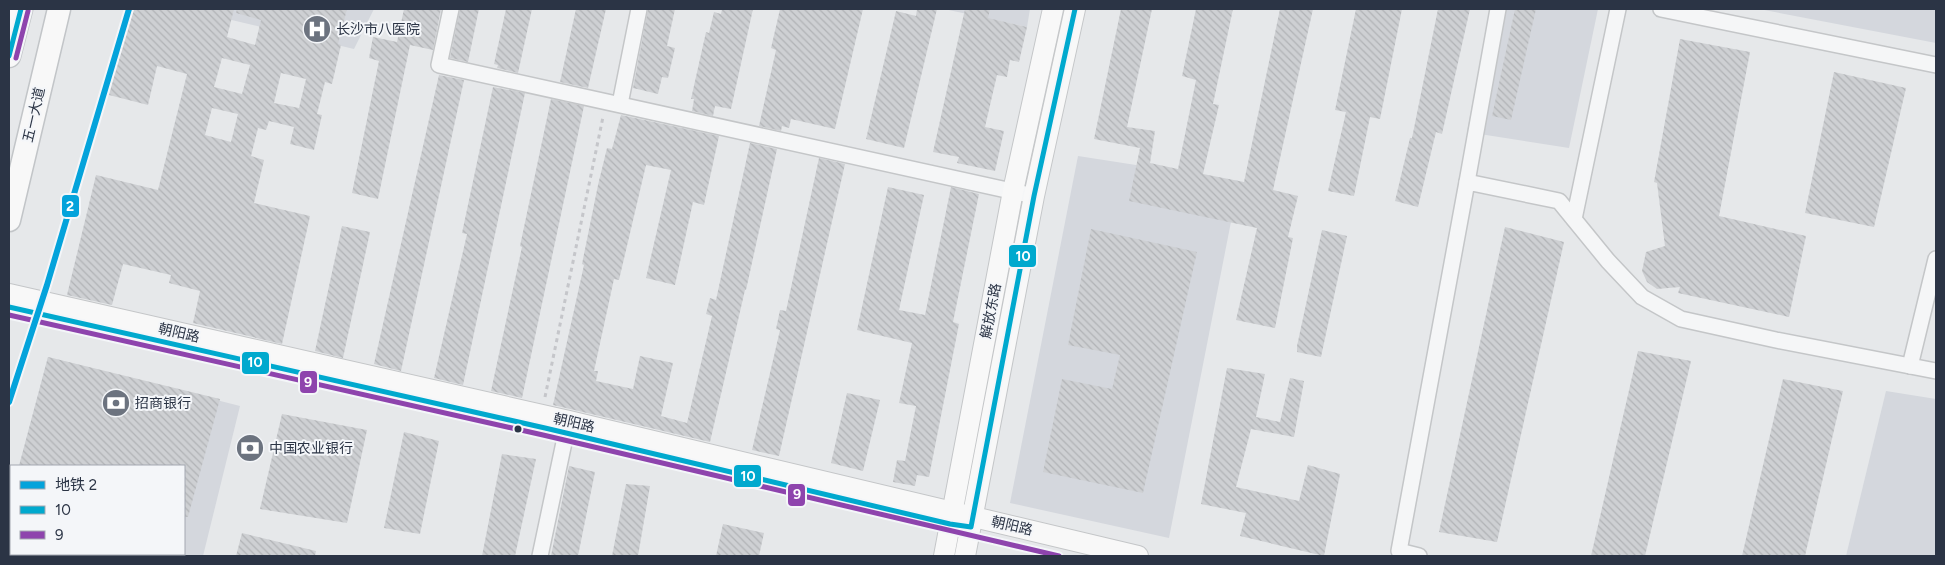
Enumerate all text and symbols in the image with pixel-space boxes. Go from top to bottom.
hospital icon: 长沙市八医院 [302,14,332,44]
place label: 长沙市八医院 [336,21,420,38]
street label: 五一大道 [19,86,49,144]
line badge: 2 [61,194,80,218]
text: 2 [66,198,74,215]
line badge: 10 [1008,244,1037,268]
text: 10 [1016,248,1030,265]
street label: 解放东路 [977,282,1005,340]
street label: 朝阳路 [157,320,201,346]
line badge: 10 [241,351,270,375]
text: 10 [248,354,262,371]
line badge: 9 [299,370,318,394]
text: 9 [304,374,312,391]
bank icon: 招商银行 [101,388,131,418]
place label: 招商银行 [135,395,191,412]
street label: 朝阳路 [552,410,596,436]
unlabelled marker [513,424,523,434]
bank icon: 中国农业银行 [235,433,265,463]
place label: 中国农业银行 [269,440,353,457]
line badge: 10 [733,464,762,488]
legend [10,465,185,555]
text: 10 [741,468,755,485]
text: 地铁 2 [55,476,97,494]
line badge: 9 [787,483,806,507]
text: 9 [793,486,801,503]
text: 10 [55,501,71,519]
street label: 朝阳路 [990,513,1034,539]
text: 9 [55,526,64,544]

